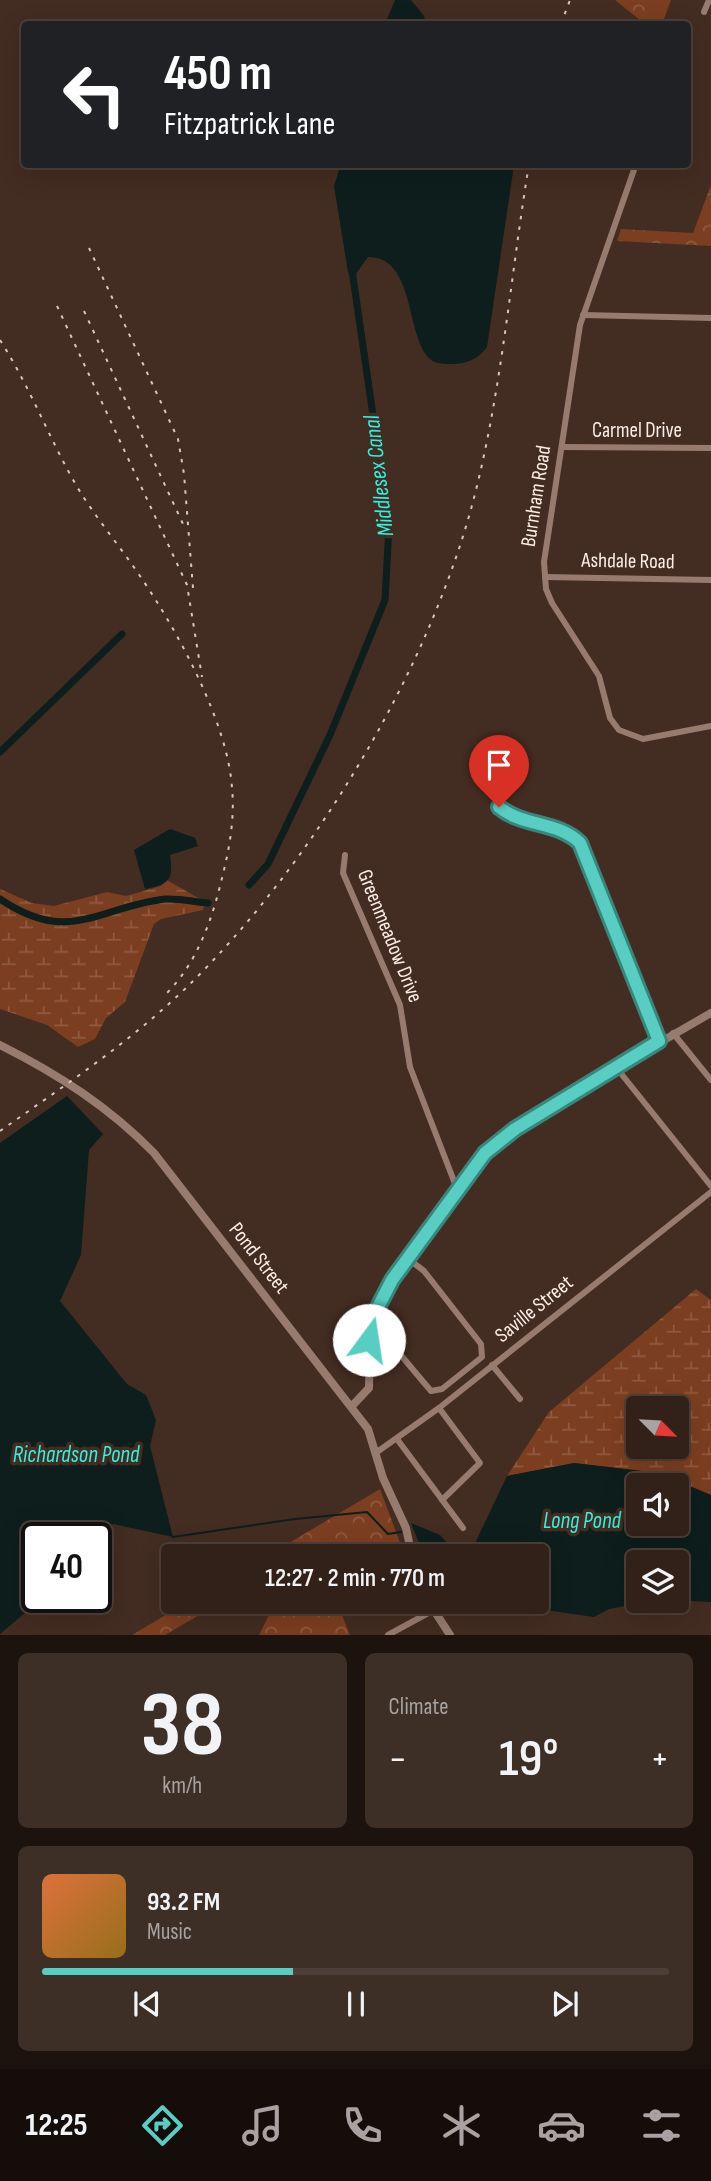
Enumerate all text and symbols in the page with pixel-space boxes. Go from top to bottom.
text: 450 m [164,45,272,104]
icon: left [49,49,140,140]
text: Fitzpatrick Lane [164,105,335,144]
water label: Middlesex Canal [358,413,400,538]
street label: Carmel Drive [592,418,682,443]
street label: Burnham Road [516,444,556,548]
street label: Ashdale Road [580,548,675,574]
pin [469,735,529,807]
icon: arrive [480,746,518,784]
street label: Greenmeadow Drive [352,866,428,1006]
street label: Pond Street [224,1218,294,1298]
street label: Saville Street [490,1270,578,1348]
position arrow [332,1303,406,1377]
north arrow [626,1396,690,1460]
map controls [626,1396,689,1613]
water label: Richardson Pond [13,1441,140,1469]
button: sound [626,1473,689,1536]
water label: Long Pond [543,1507,622,1535]
speed limit sign: 40 [21,1522,112,1613]
button: layers [626,1550,689,1613]
text: 12:27 · 2 min · 770 m [265,1563,445,1594]
text: 38 [140,1672,224,1781]
text: Climate [389,1693,448,1721]
text: 19° [499,1728,558,1791]
text: − [389,1737,407,1782]
text: + [650,1737,669,1782]
text: km/h [162,1772,202,1800]
text: 93.2 FM [147,1887,220,1918]
text: Music [147,1918,192,1946]
icon: previous [128,1985,166,2023]
icon: pause [337,1985,375,2023]
icon: next [546,1985,584,2023]
icon: directions [138,2101,187,2150]
icon: music [238,2101,287,2150]
icon: phone [338,2101,387,2150]
icon: climate [437,2101,486,2150]
icon: car [537,2101,586,2150]
icon: filters [637,2101,686,2150]
text: 12:25 [25,2106,87,2145]

